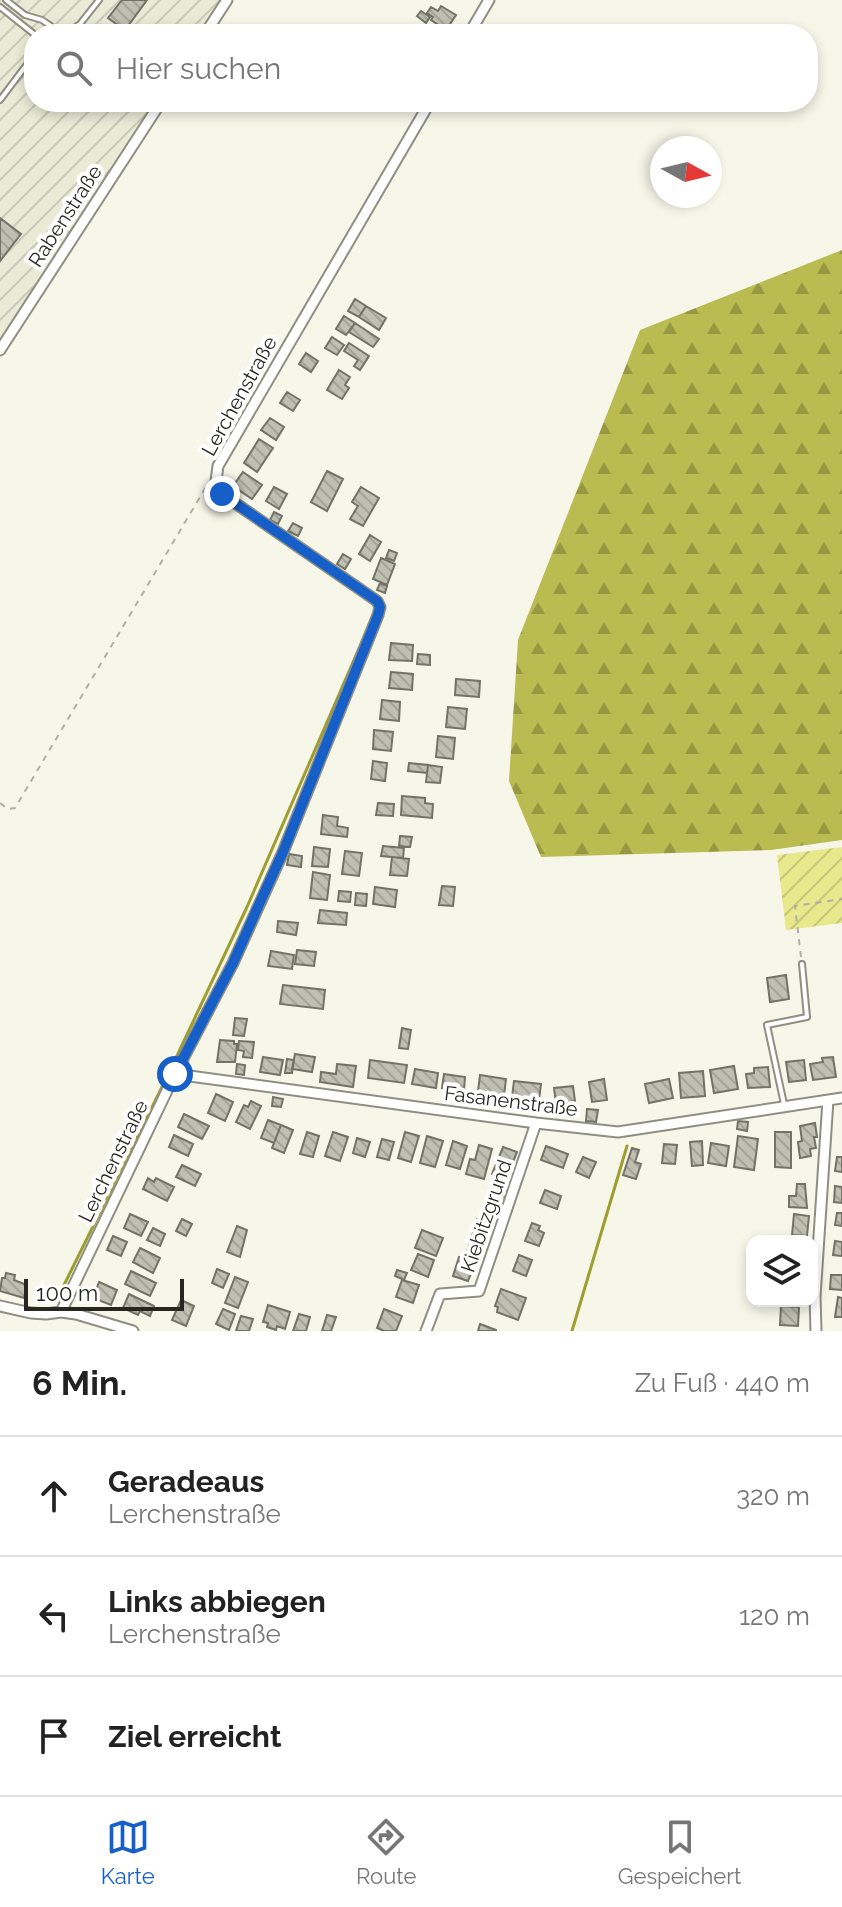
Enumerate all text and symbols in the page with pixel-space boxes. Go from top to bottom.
search box [24,24,818,112]
icon: search [52,46,96,90]
text: Hier suchen [116,51,281,86]
north arrow [650,136,722,208]
street label: Rabenstraße [23,160,107,271]
street label: Lerchenstraße [196,332,282,460]
route end [204,476,240,512]
route start [157,1056,193,1092]
street label: Fasanenstraße [443,1081,579,1121]
street label: Lerchenstraße [73,1096,153,1226]
street label: Kiebitzgrund [456,1157,516,1275]
map controls [746,1235,818,1307]
button: layers [746,1235,818,1307]
scale bar [24,1275,184,1311]
text: 100 m [36,1280,98,1306]
text: 6 Min. [32,1363,127,1403]
text: Zu Fuß · 440 m [635,1368,810,1398]
text: Geradeaus [108,1464,264,1499]
icon: ahead [32,1474,76,1518]
text: 320 m [736,1481,810,1511]
text: Lerchenstraße [108,1499,281,1529]
text: Links abbiegen [108,1584,326,1619]
icon: left [32,1594,76,1638]
text: 120 m [739,1601,810,1631]
text: Lerchenstraße [108,1619,281,1649]
icon: arrive [32,1714,76,1758]
text: Ziel erreicht [108,1719,281,1754]
tab: Karte [101,1815,155,1889]
tab: Route [356,1815,416,1889]
tab: Gespeichert [618,1815,741,1889]

